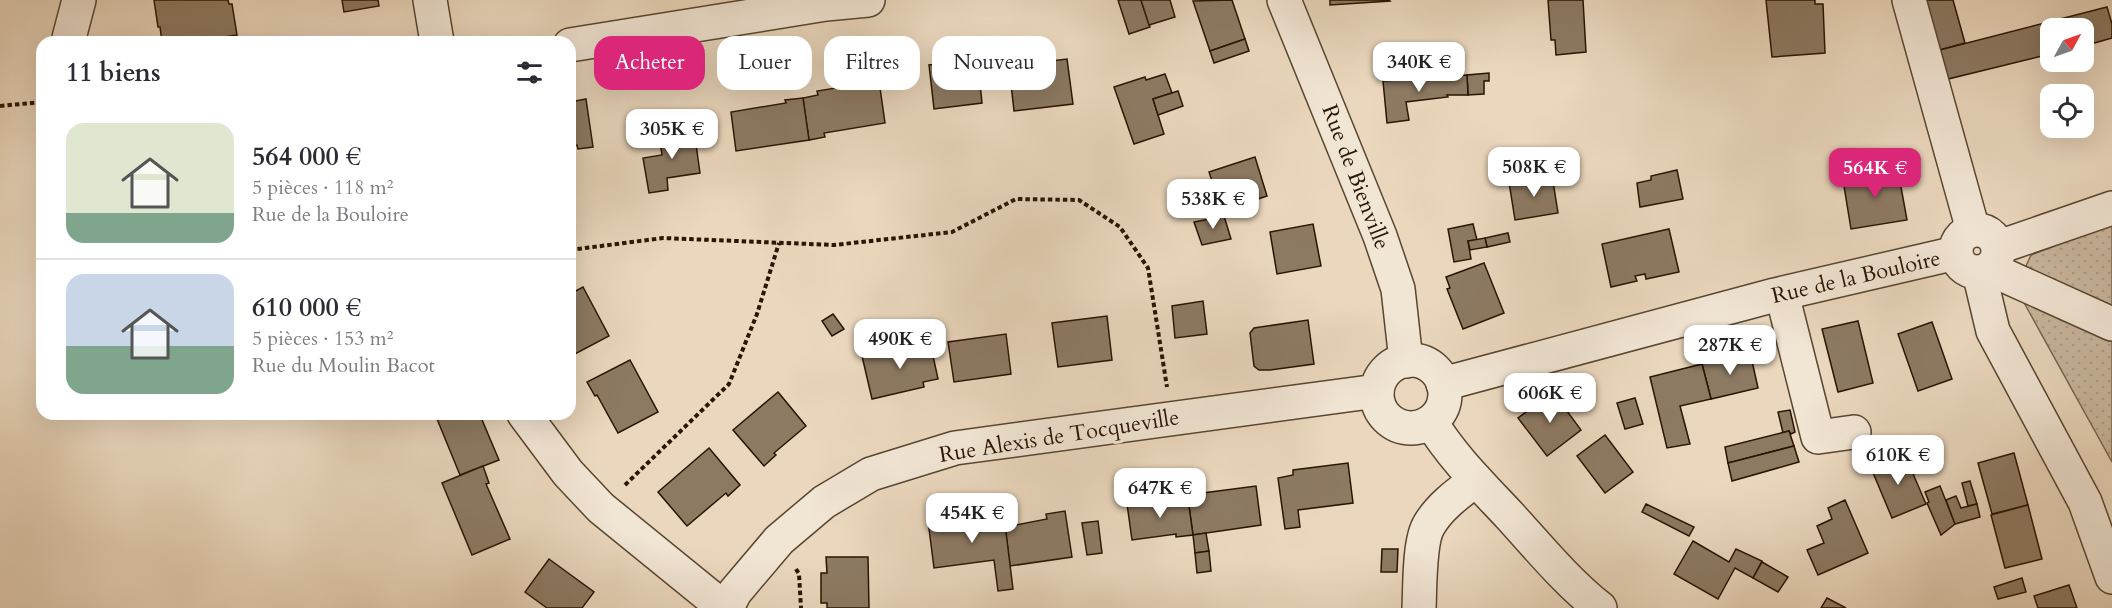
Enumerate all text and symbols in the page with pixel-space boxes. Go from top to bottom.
north arrow [2040,18,2094,72]
map controls [2040,18,2094,138]
chip: Acheter [594,36,705,90]
chip: Louer [717,36,812,90]
chip: Filtres [824,36,920,90]
chip: Nouveau [932,36,1056,90]
pin: 340K € [1370,42,1468,93]
text: 340K € [1387,48,1451,75]
text: 11 biens [66,55,161,90]
icon: filters [513,56,546,89]
button: locate [2040,84,2094,138]
street label: Rue de Bienville [1315,100,1397,254]
pin: 305K € [623,109,721,160]
text: 305K € [640,115,704,142]
text: 564 000 € [252,139,361,174]
icon: home [114,147,186,219]
pin: 508K € [1485,147,1583,198]
pin: 564K € [1826,148,1924,199]
text: 508K € [1502,153,1566,180]
text: 564K € [1843,154,1907,181]
text: 5 pièces · 118 m² [252,174,393,201]
pin: 538K € [1164,179,1262,230]
text: 538K € [1181,185,1245,212]
text: Rue de la Bouloire [252,201,409,228]
street label: Rue de la Bouloire [1769,243,1943,311]
text: 610 000 € [252,290,361,325]
icon: home [114,298,186,370]
pin: 490K € [851,319,949,370]
text: 5 pièces · 153 m² [252,325,393,352]
text: 490K € [868,325,932,352]
pin: 287K € [1681,325,1779,376]
text: 287K € [1698,331,1762,358]
text: Rue du Moulin Bacot [252,352,435,379]
pin: 606K € [1501,373,1599,424]
text: 606K € [1518,379,1582,406]
street label: Rue Alexis de Tocqueville [937,402,1181,470]
pin: 610K € [1849,435,1947,486]
text: 610K € [1866,441,1930,468]
pin: 647K € [1111,468,1209,519]
text: 647K € [1128,474,1192,501]
pin: 454K € [923,493,1021,544]
text: 454K € [940,499,1004,526]

